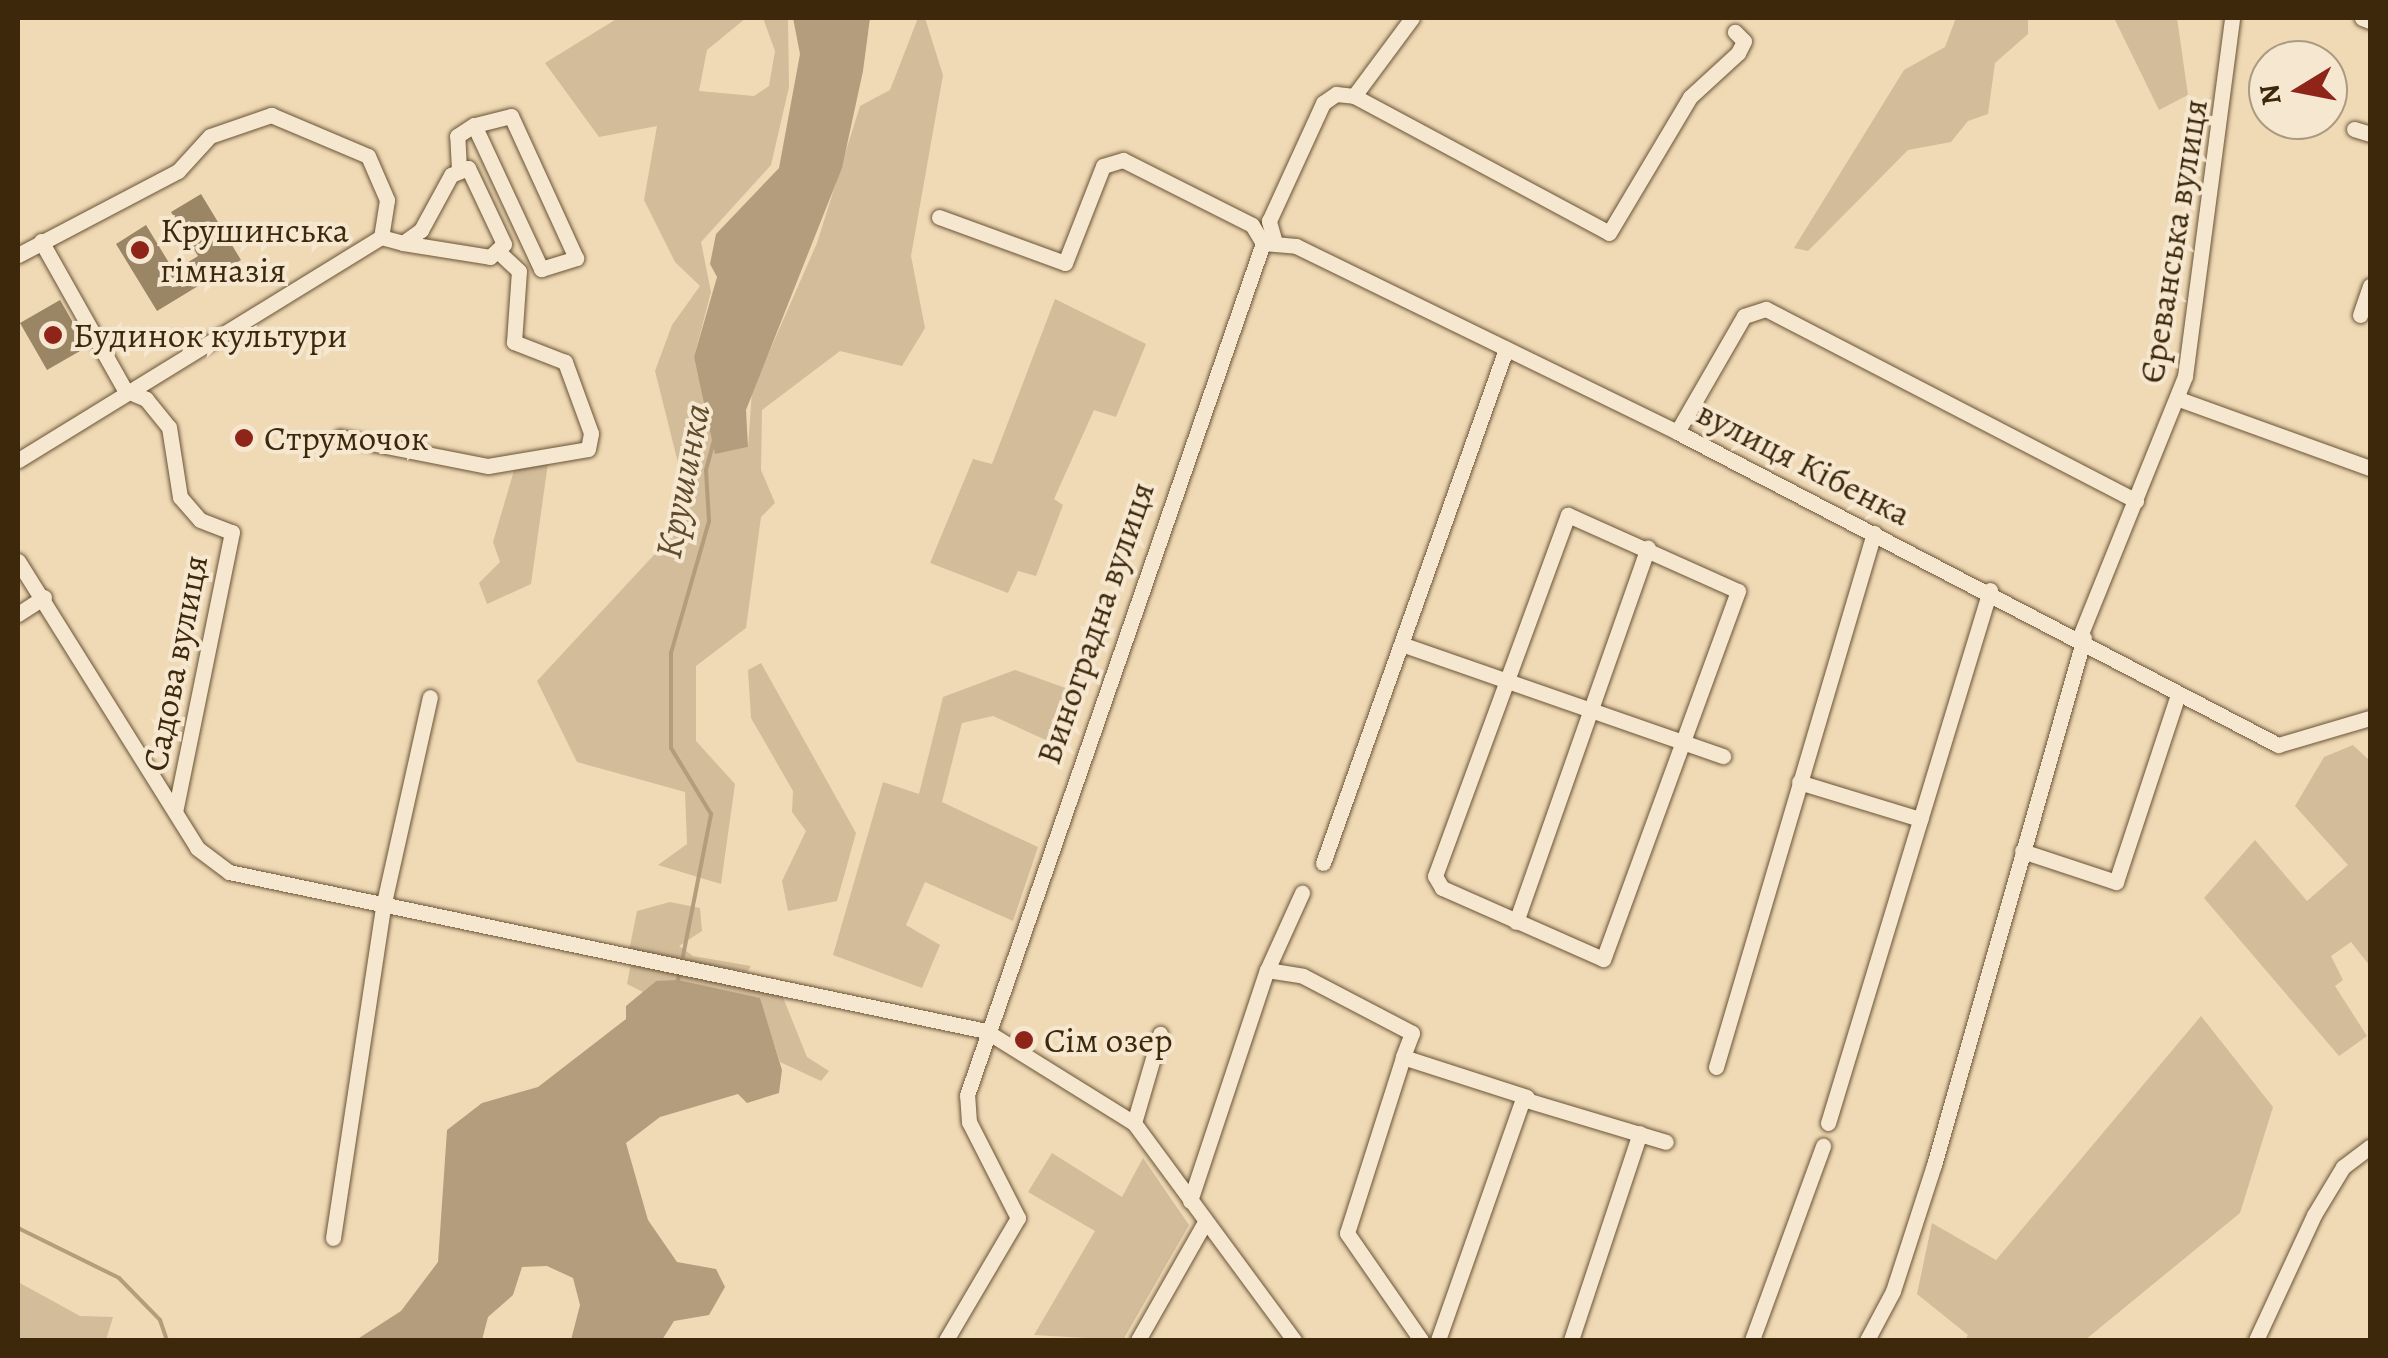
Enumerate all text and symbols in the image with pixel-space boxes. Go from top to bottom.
north arrow [2248,40,2348,140]
text: N [2250,82,2291,108]
street label: Єреванська вулиця [2130,96,2216,386]
place label: Крушинська гімназія [160,209,349,291]
marker: Крушинська гімназія [129,239,151,261]
place label: Будинок культури [73,314,348,356]
marker: Будинок культури [42,324,64,346]
street label: вулиця Кібенка [1690,391,1918,535]
water label: Крушинка [646,400,720,562]
place label: Струмочок [264,417,429,459]
marker: Струмочок [233,427,255,449]
street label: Виноградна вулиця [1027,476,1163,770]
street label: Садова вулиця [133,551,217,775]
place label: Сім озер [1044,1019,1173,1061]
marker: Сім озер [1013,1029,1035,1051]

